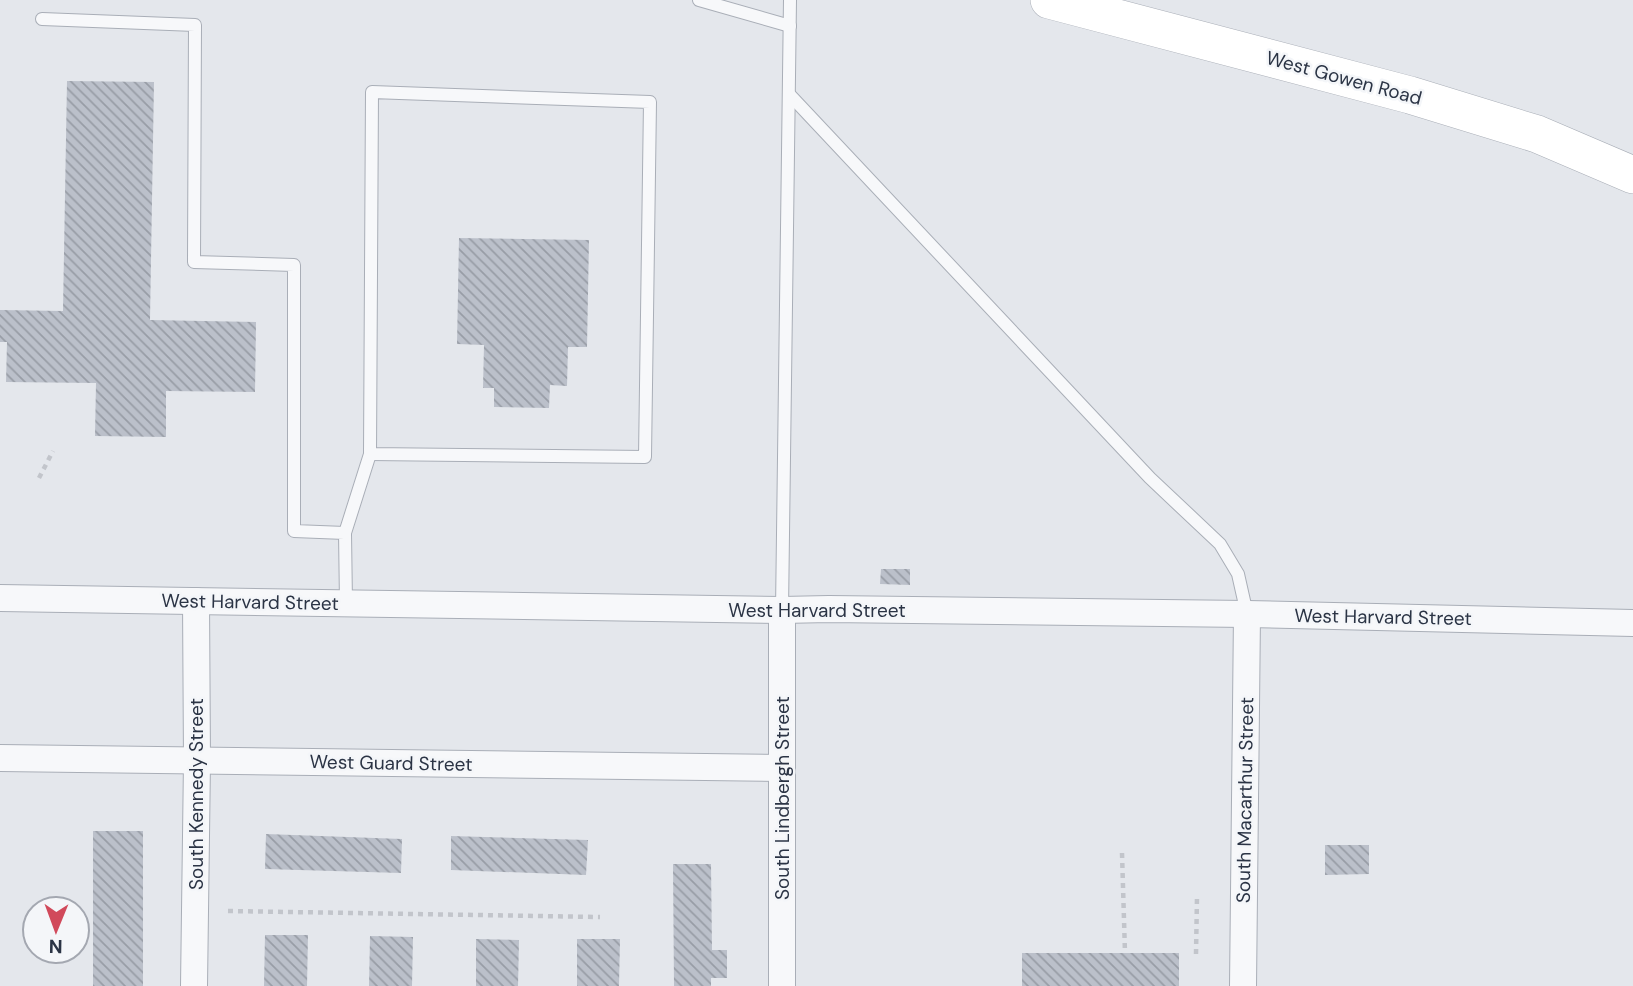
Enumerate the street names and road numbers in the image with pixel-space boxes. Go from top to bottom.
street label: West Gowen Road [1263,45,1425,111]
street label: West Harvard Street [161,588,339,616]
street label: West Harvard Street [728,598,906,623]
street label: West Harvard Street [1294,603,1472,631]
street label: South Lindbergh Street [770,696,795,900]
street label: South Macarthur Street [1231,697,1259,903]
street label: South Kennedy Street [184,698,209,890]
street label: West Guard Street [309,749,473,777]

